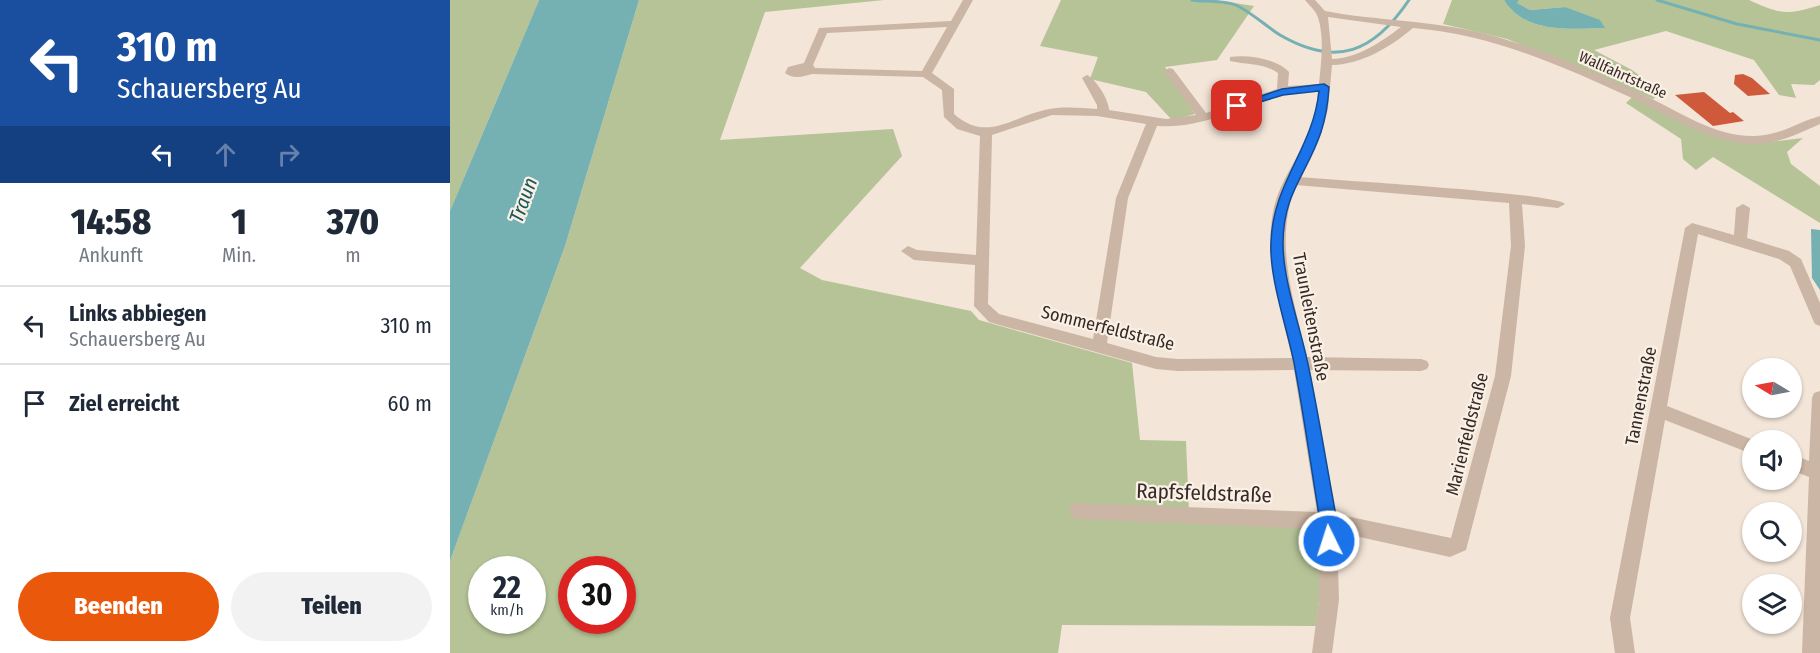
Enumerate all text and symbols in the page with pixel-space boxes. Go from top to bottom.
text: 310 m [117,22,218,72]
icon: left [18,24,96,102]
street label: Wallfahrtstraße [1576,48,1670,102]
text: Schauersberg Au [117,73,302,105]
pin [1211,80,1262,131]
icon: arrive [1220,89,1253,122]
icon: left [146,138,179,171]
icon: ahead [209,138,242,171]
icon: right [272,138,305,171]
water label: Traun [504,174,542,226]
text: 14:58 [71,200,151,244]
text: 1 [231,200,247,244]
text: 370 [327,200,379,244]
text: Ankunft [79,243,143,267]
text: Min. [222,243,256,267]
text: m [345,243,361,267]
street label: Traunleitenstraße [1288,251,1334,383]
text: Links abbiegen [69,300,207,327]
street label: Sommerfeldstraße [1039,301,1177,355]
icon: left [18,309,51,342]
text: 310 m [380,312,432,339]
text: Schauersberg Au [69,327,206,351]
street label: Tannenstraße [1621,345,1661,447]
north arrow [1742,358,1802,418]
map controls [1742,358,1802,634]
street label: Marienfeldstraße [1441,370,1493,498]
icon: arrive [18,387,51,420]
text: Ziel erreicht [69,390,180,417]
text: 60 m [388,390,432,417]
button: sound [1742,430,1802,490]
street label: Rapfsfeldstraße [1136,478,1272,508]
button: search [1742,502,1802,562]
position arrow [1297,509,1361,573]
speed limit sign: 30 [558,556,636,634]
text: 22 [493,570,521,606]
button: Beenden [18,572,219,641]
button: Teilen [231,572,432,641]
button: layers [1742,574,1802,634]
text: km/h [490,601,524,619]

